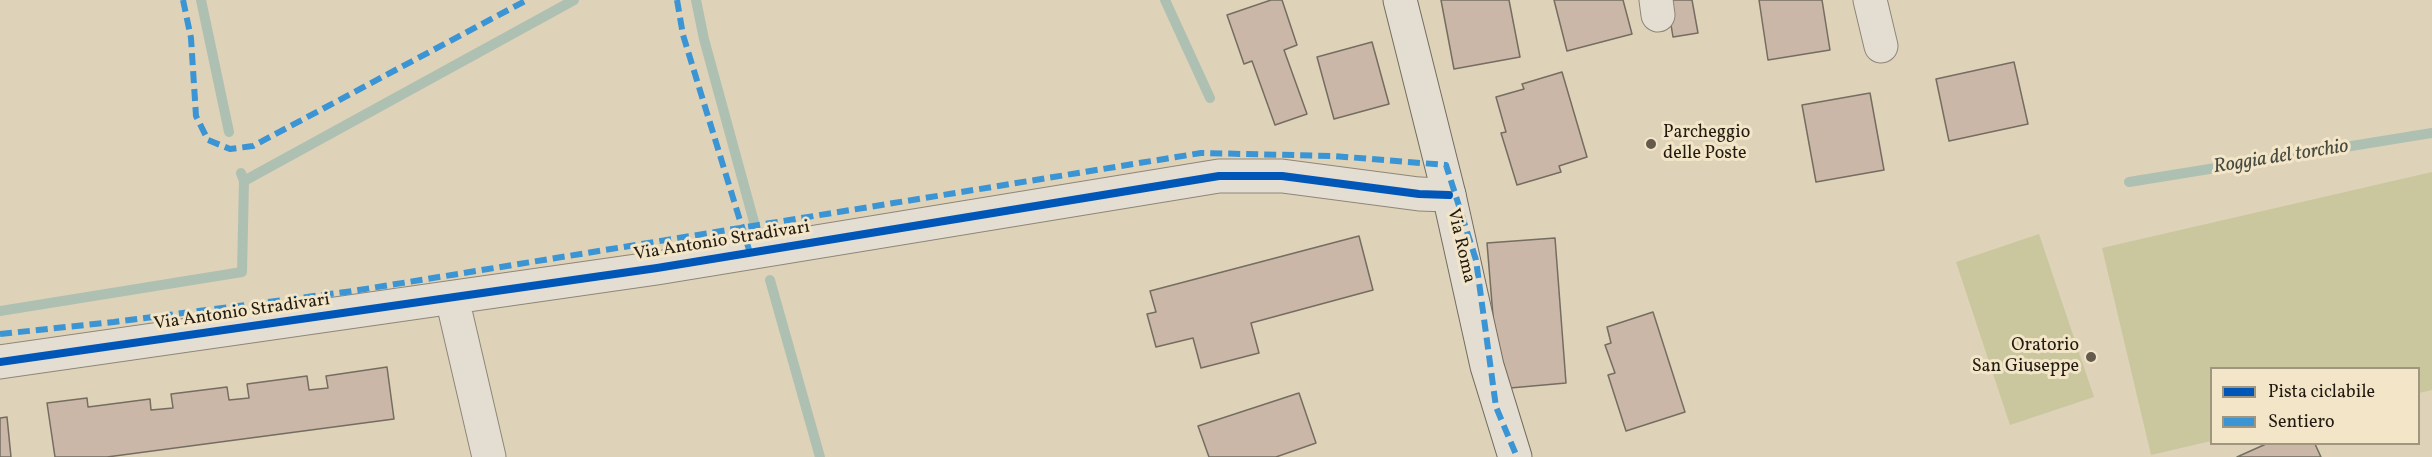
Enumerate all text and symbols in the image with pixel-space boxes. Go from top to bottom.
place label: Parcheggio delle Poste [1663,123,1750,166]
water label: Roggia del torchio [2212,135,2350,181]
marker: Parcheggio delle Poste [1644,137,1658,151]
street label: Via Roma [1441,207,1479,285]
street label: Via Antonio Stradivari [633,217,811,267]
street label: Via Antonio Stradivari [153,290,331,336]
place label: Oratorio San Giuseppe [1972,336,2079,378]
marker: Oratorio San Giuseppe [2084,350,2098,364]
legend [2210,367,2420,445]
text: Pista ciclabile [2268,380,2375,405]
text: Sentiero [2268,410,2335,435]

